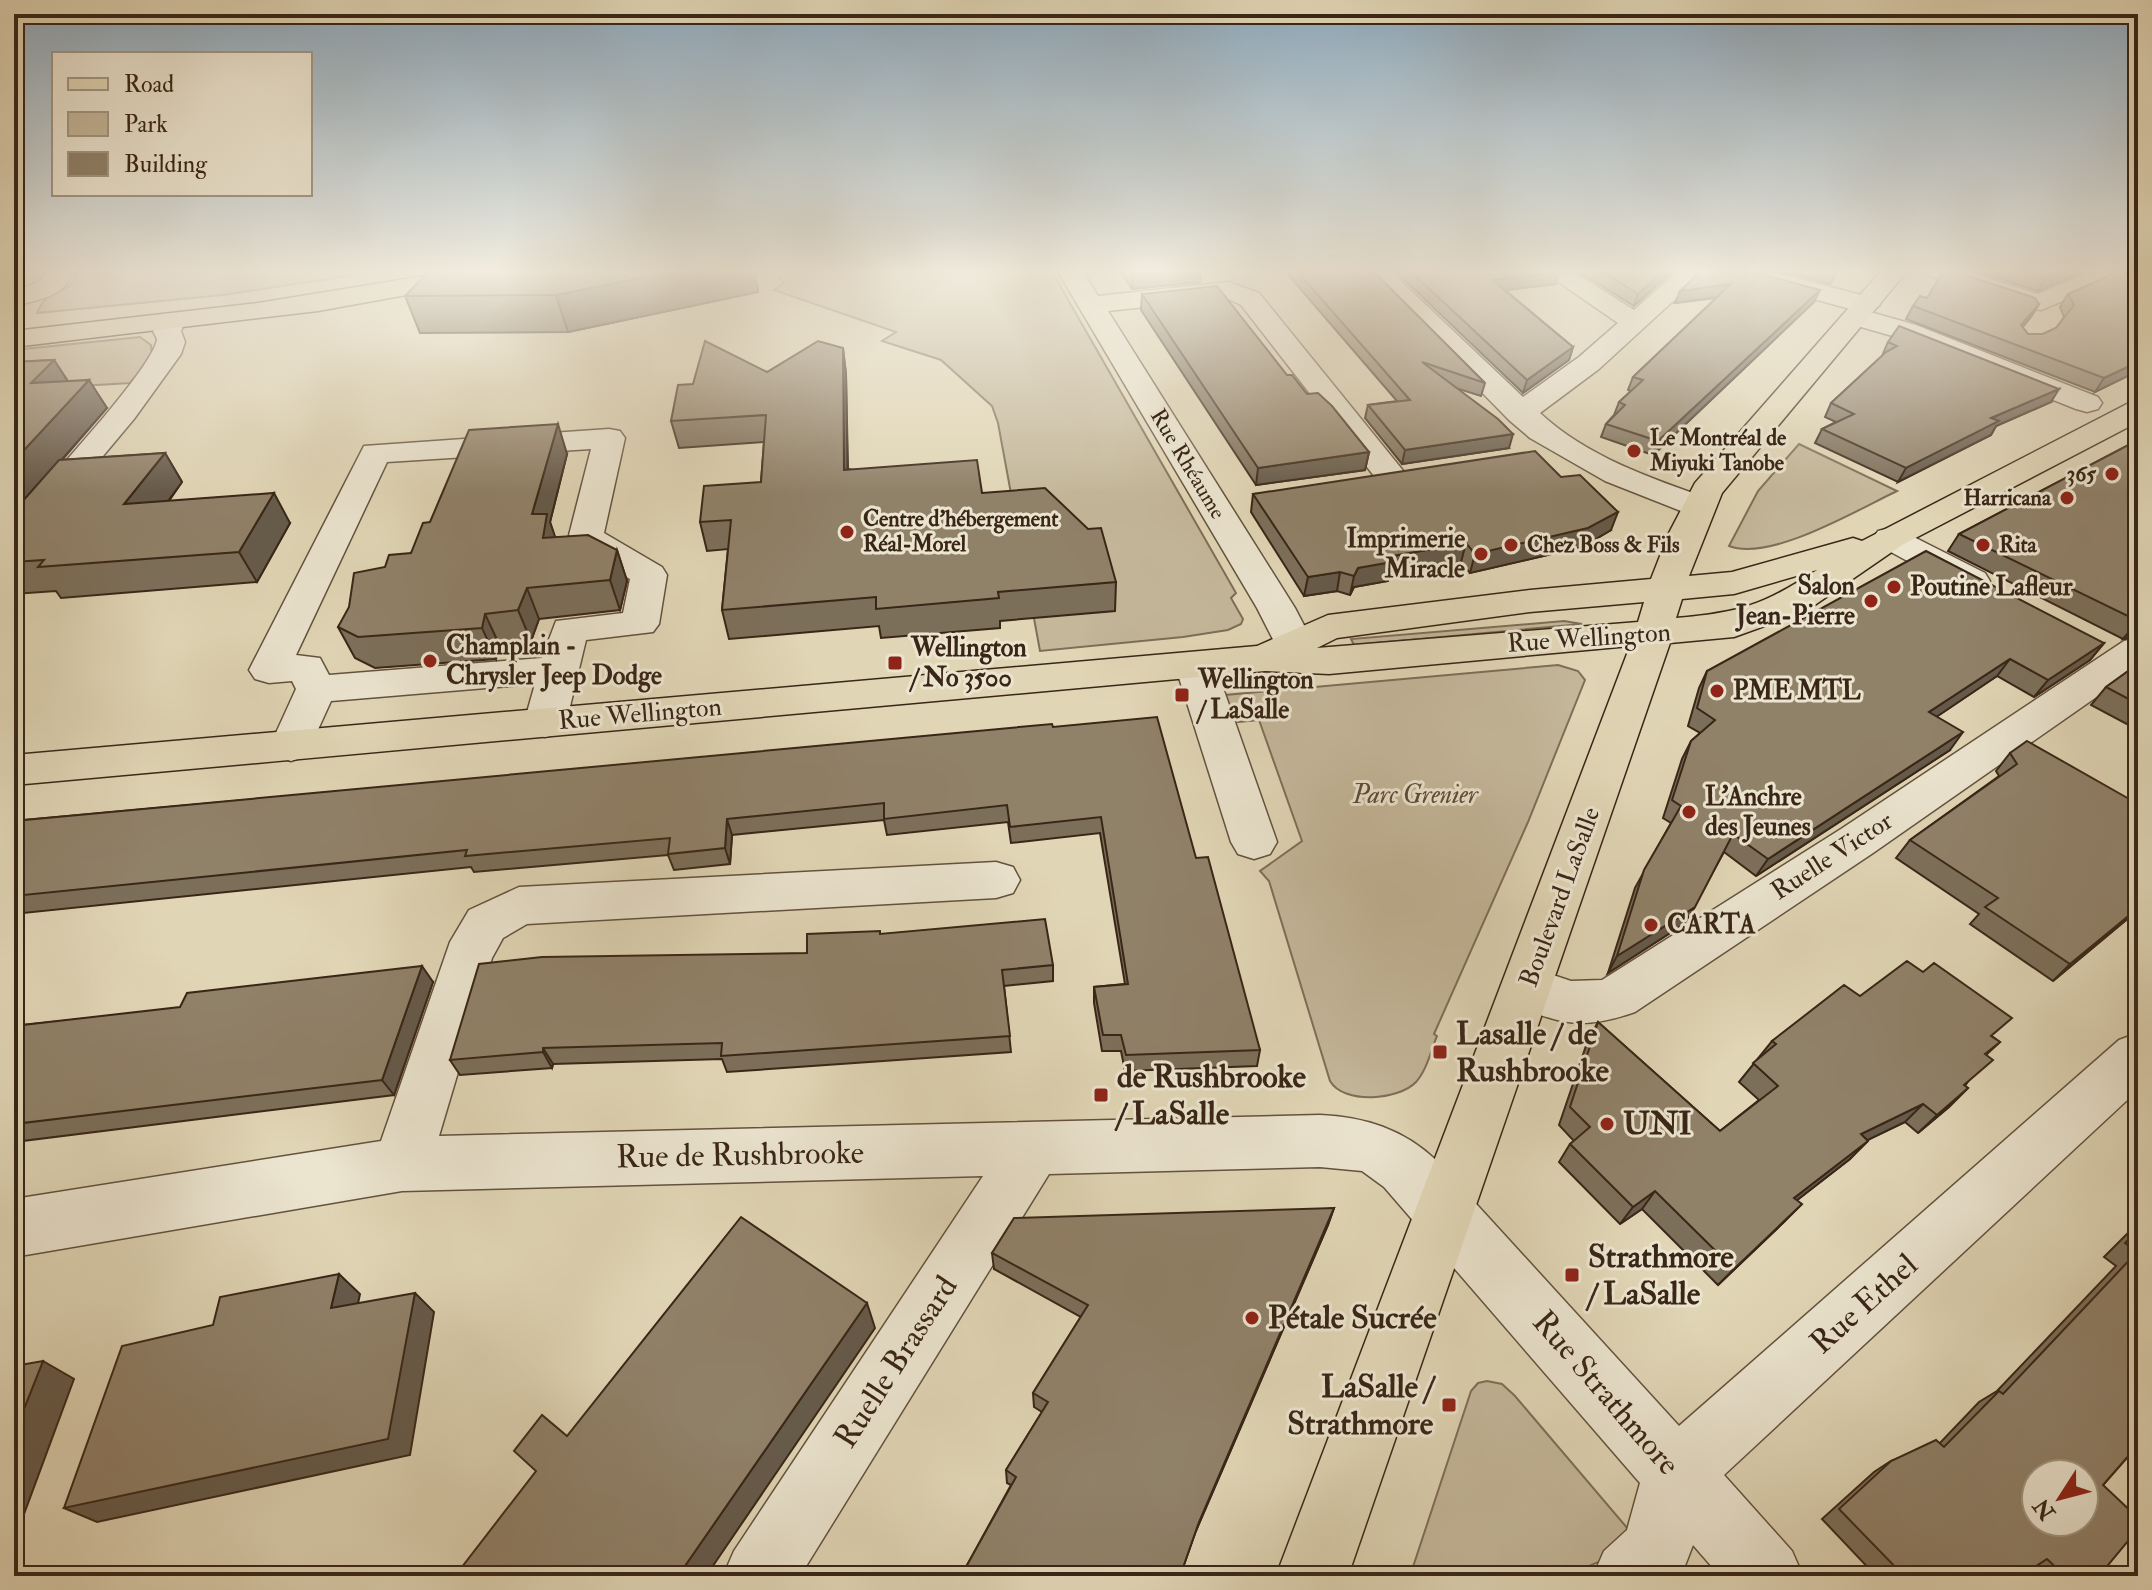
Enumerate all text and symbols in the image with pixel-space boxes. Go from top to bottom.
legend [52,52,312,196]
text: Road [124,69,174,100]
text: Park [124,109,168,140]
text: Building [124,149,208,180]
street label: Rue Rhéaume [1144,404,1232,524]
place label: Le Montréal de Miyuki Tanobe [1649,424,1787,478]
marker: Le Montréal de Miyuki Tanobe [1625,442,1643,460]
place label: 365 [2067,460,2096,488]
marker: 365 [2103,465,2121,483]
place label: Harricana [1963,484,2052,512]
marker: Harricana [2058,489,2076,507]
place label: Centre d'hébergement Réal-Morel [863,505,1059,558]
marker: Centre d'hébergement Réal-Morel [838,523,856,541]
place label: Imprimerie Miracle [1346,523,1465,585]
place label: Chez Boss & Fils [1527,531,1680,559]
place label: Rita [1999,531,2038,559]
marker: Chez Boss & Fils [1502,536,1520,554]
marker: Rita [1974,536,1992,554]
marker: Imprimerie Miracle [1472,545,1490,563]
place label: Salon Jean-Pierre [1734,570,1856,632]
place label: Poutine Lafleur [1910,571,2073,603]
marker: Poutine Lafleur [1885,578,1903,596]
marker: Salon Jean-Pierre [1862,592,1880,610]
street label: Rue Wellington [1506,616,1672,660]
place label: Champlain - Chrysler Jeep Dodge [446,630,662,693]
place label: Wellington / No 3500 [908,632,1027,694]
marker: Champlain - Chrysler Jeep Dodge [421,652,439,670]
marker: Wellington / No 3500 [886,654,904,672]
place label: Wellington / LaSalle [1195,664,1314,726]
place label: PME MTL [1733,675,1861,707]
marker: PME MTL [1708,682,1726,700]
marker: Wellington / LaSalle [1173,686,1191,704]
street label: Rue Wellington [557,691,723,737]
park label: Parc Grenier [1351,779,1479,811]
place label: L'Anchre des Jeunes [1705,781,1811,843]
street label: Boulevard LaSalle [1513,803,1607,991]
marker: L'Anchre des Jeunes [1680,803,1698,821]
street label: Ruelle Victor [1765,805,1899,907]
place label: CARTA [1667,909,1756,941]
marker: CARTA [1642,916,1660,934]
place label: Lasalle / de Rushbrooke [1456,1014,1610,1091]
marker: Lasalle / de Rushbrooke [1431,1043,1449,1061]
place label: de Rushbrooke / LaSalle [1114,1057,1306,1134]
marker: de Rushbrooke / LaSalle [1092,1086,1110,1104]
place label: UNI [1623,1104,1691,1144]
marker: UNI [1598,1115,1616,1133]
street label: Rue de Rushbrooke [616,1133,864,1177]
place label: Strathmore / LaSalle [1585,1237,1734,1314]
street label: Rue Ethel [1802,1245,1926,1363]
marker: Strathmore / LaSalle [1563,1266,1581,1284]
street label: Ruelle Brassard [825,1268,967,1456]
place label: Pétale Sucrée [1268,1298,1437,1338]
street label: Rue Strathmore [1524,1303,1688,1483]
marker: Pétale Sucrée [1243,1309,1261,1327]
place label: LaSalle / Strathmore [1287,1367,1437,1444]
marker: LaSalle / Strathmore [1440,1396,1458,1414]
north arrow [2020,1458,2100,1538]
text: N [2027,1493,2062,1526]

